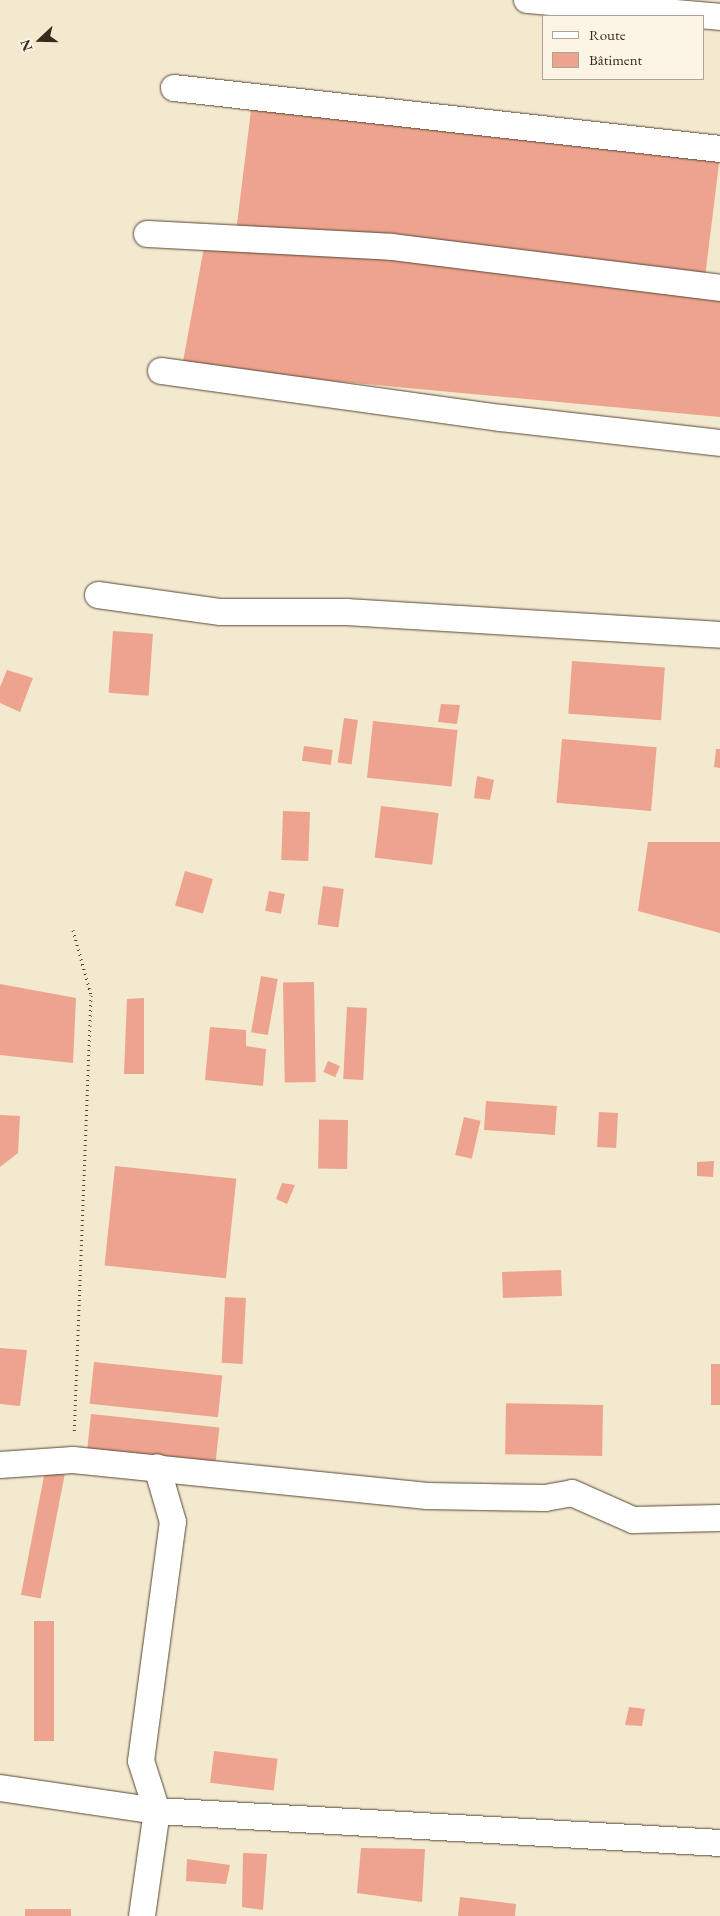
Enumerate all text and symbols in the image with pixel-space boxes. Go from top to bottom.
north arrow [15,15,65,65]
legend [542,15,705,80]
text: Route [589,25,626,44]
text: N [16,37,36,54]
text: Bâtiment [589,50,642,69]

